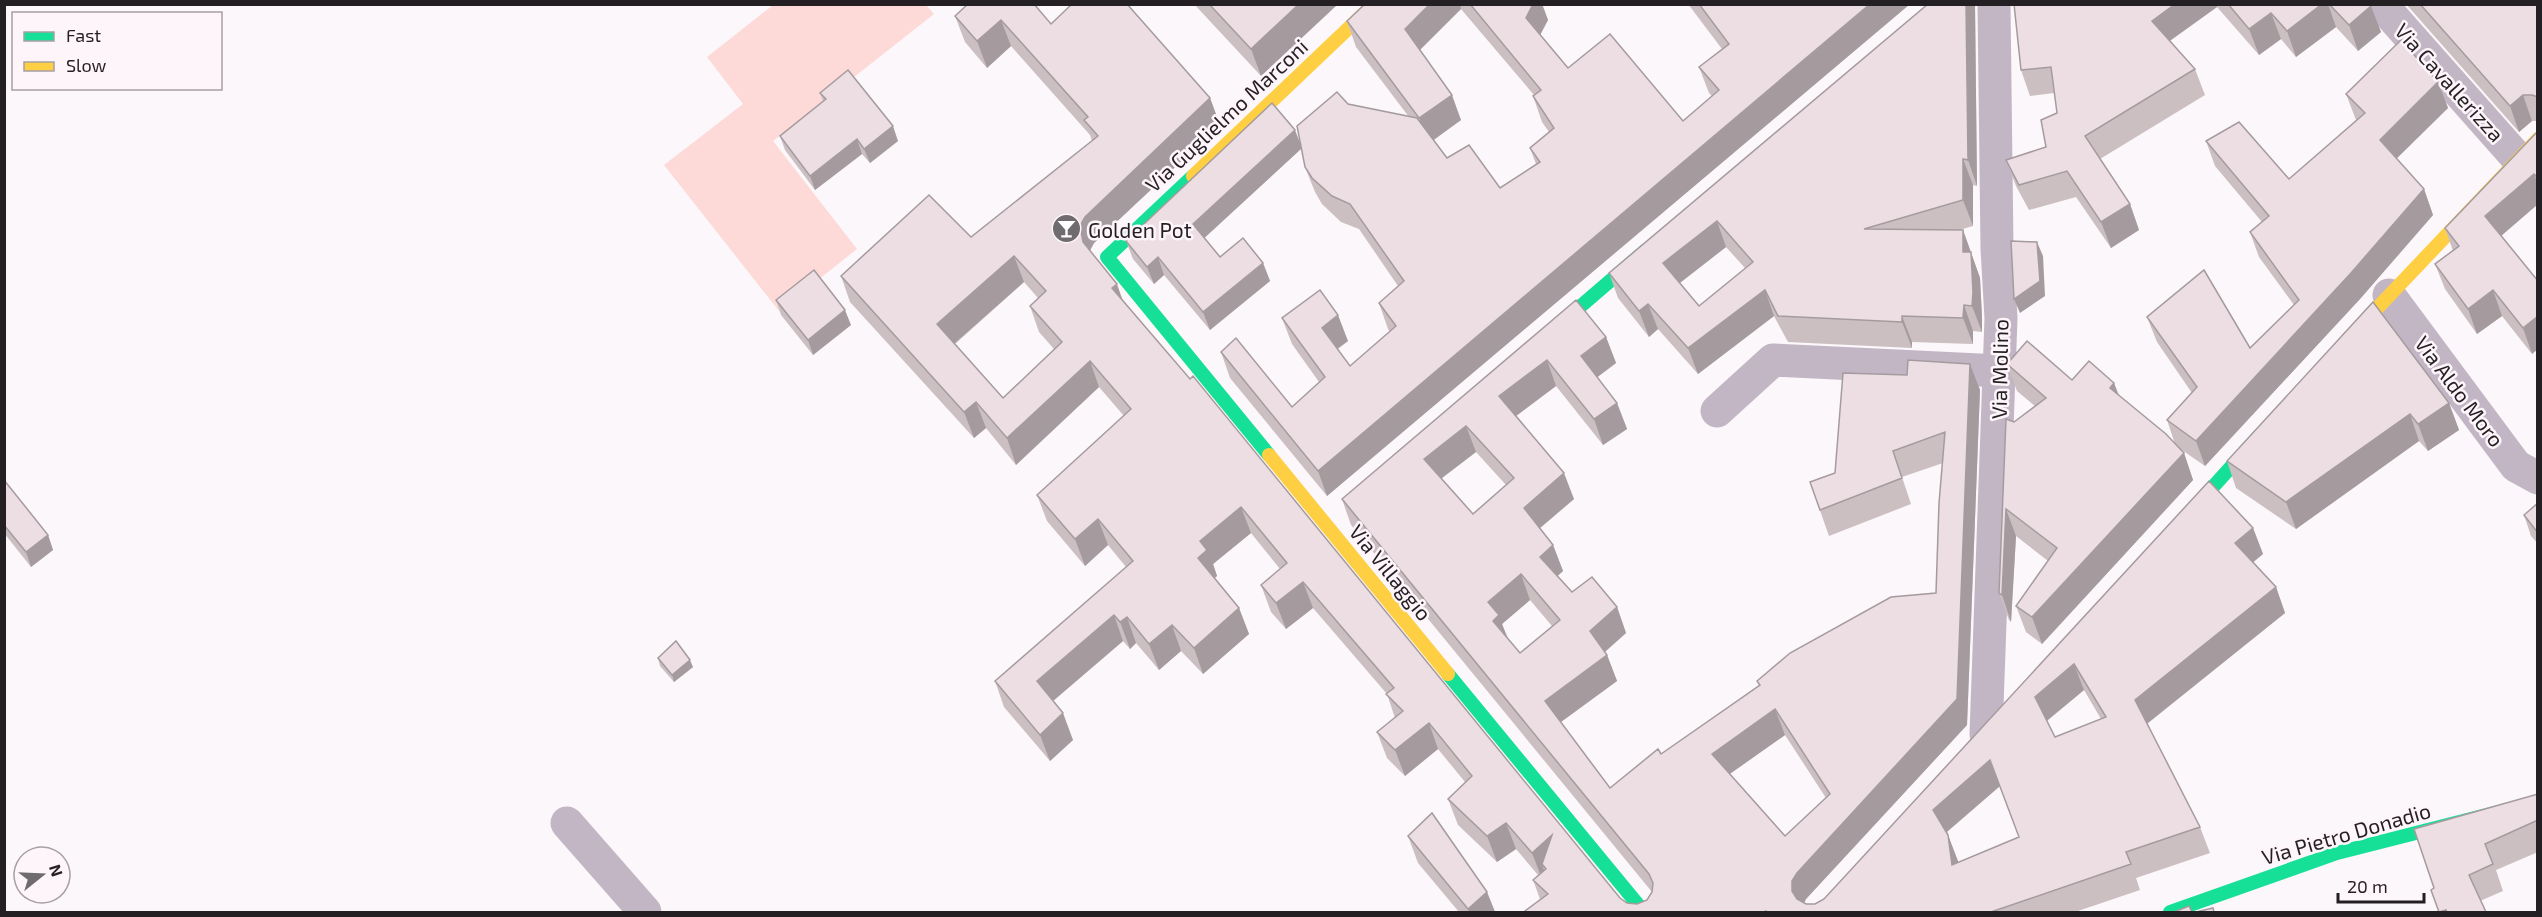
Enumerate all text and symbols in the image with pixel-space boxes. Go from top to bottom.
legend [12,12,222,90]
street label: Via Cavallerizza [2390,18,2510,146]
text: Fast [66,24,101,46]
street label: Via Guglielmo Marconi [1140,33,1312,197]
text: Slow [66,54,107,76]
bar icon: Golden Pot [1051,213,1083,245]
place label: Golden Pot [1088,217,1192,242]
street label: Via Molino [1986,319,2012,419]
street label: Via Aldo Moro [2410,331,2510,451]
street label: Via Villaggio [1345,519,1437,625]
street label: Via Pietro Donadio [2259,797,2433,869]
north arrow [12,845,72,905]
text: N [46,862,68,879]
scale bar [2338,866,2424,904]
text: 20 m [2347,875,2388,897]

